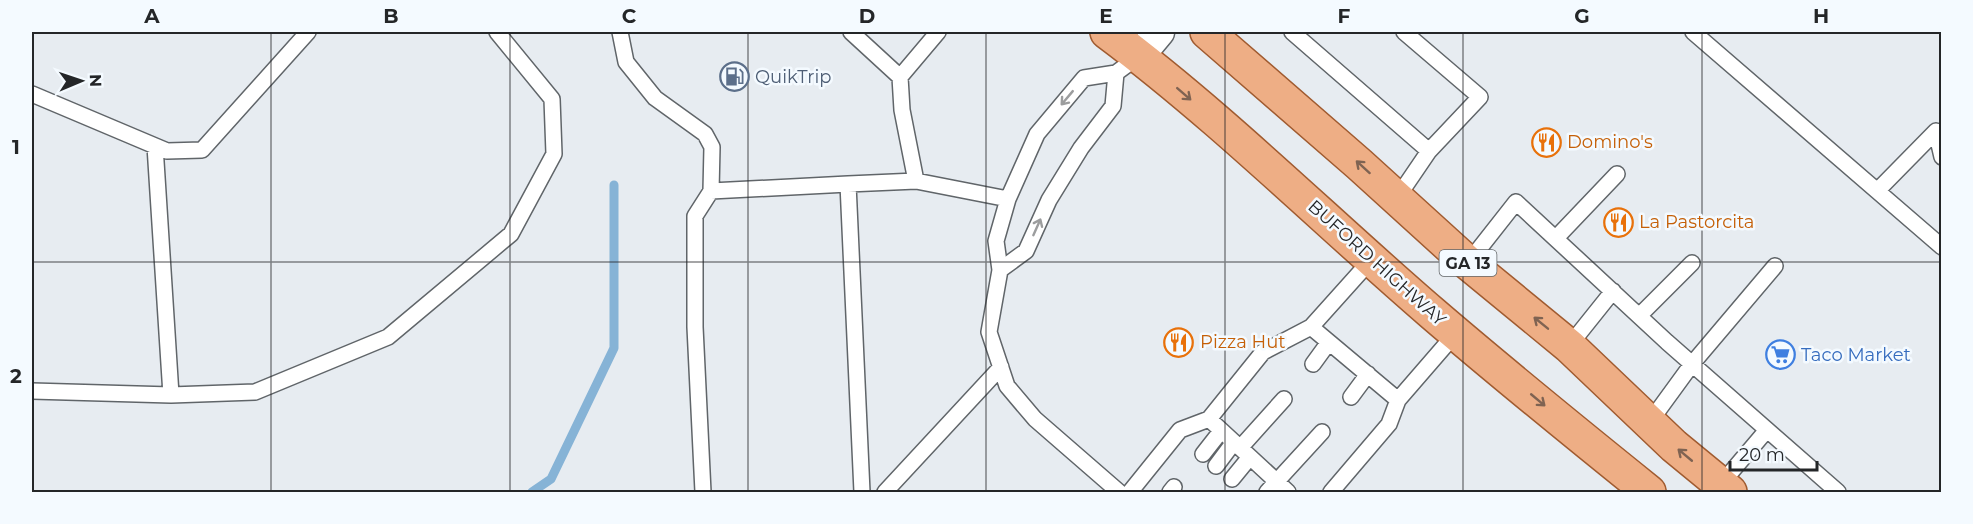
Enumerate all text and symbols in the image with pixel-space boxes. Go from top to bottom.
text: A [143,4,160,28]
text: B [383,4,399,28]
text: C [622,4,637,28]
text: D [859,4,875,28]
text: E [1099,4,1113,28]
text: F [1338,4,1351,28]
text: G [1574,4,1590,28]
text: H [1813,4,1829,28]
north arrow [51,51,111,111]
fuel station icon: QuikTrip [718,61,750,93]
place label: QuikTrip [755,66,831,88]
text: N [86,74,105,87]
one-way arrow [1176,87,1191,101]
one-way arrow [1061,90,1074,106]
restaurant icon: Domino's [1530,126,1562,158]
place label: Domino's [1567,131,1653,153]
text: 1 [12,135,20,159]
one-way arrow [1356,160,1371,174]
street label: BUFORD HIGHWAY [1304,195,1451,331]
restaurant icon: La Pastorcita [1602,206,1634,238]
place label: La Pastorcita [1639,211,1755,233]
one-way arrow [1032,219,1043,237]
road number: GA 13 [1440,250,1496,276]
one-way arrow [1533,317,1549,330]
restaurant icon: Pizza Hut [1163,326,1195,358]
place label: Pizza Hut [1200,331,1286,353]
supermarket icon: Taco Market [1764,339,1796,371]
place label: Taco Market [1801,344,1911,366]
text: 2 [10,364,22,388]
one-way arrow [1530,393,1545,407]
scale bar [1730,434,1817,472]
text: 20 m [1739,444,1785,466]
one-way arrow [1678,448,1693,462]

